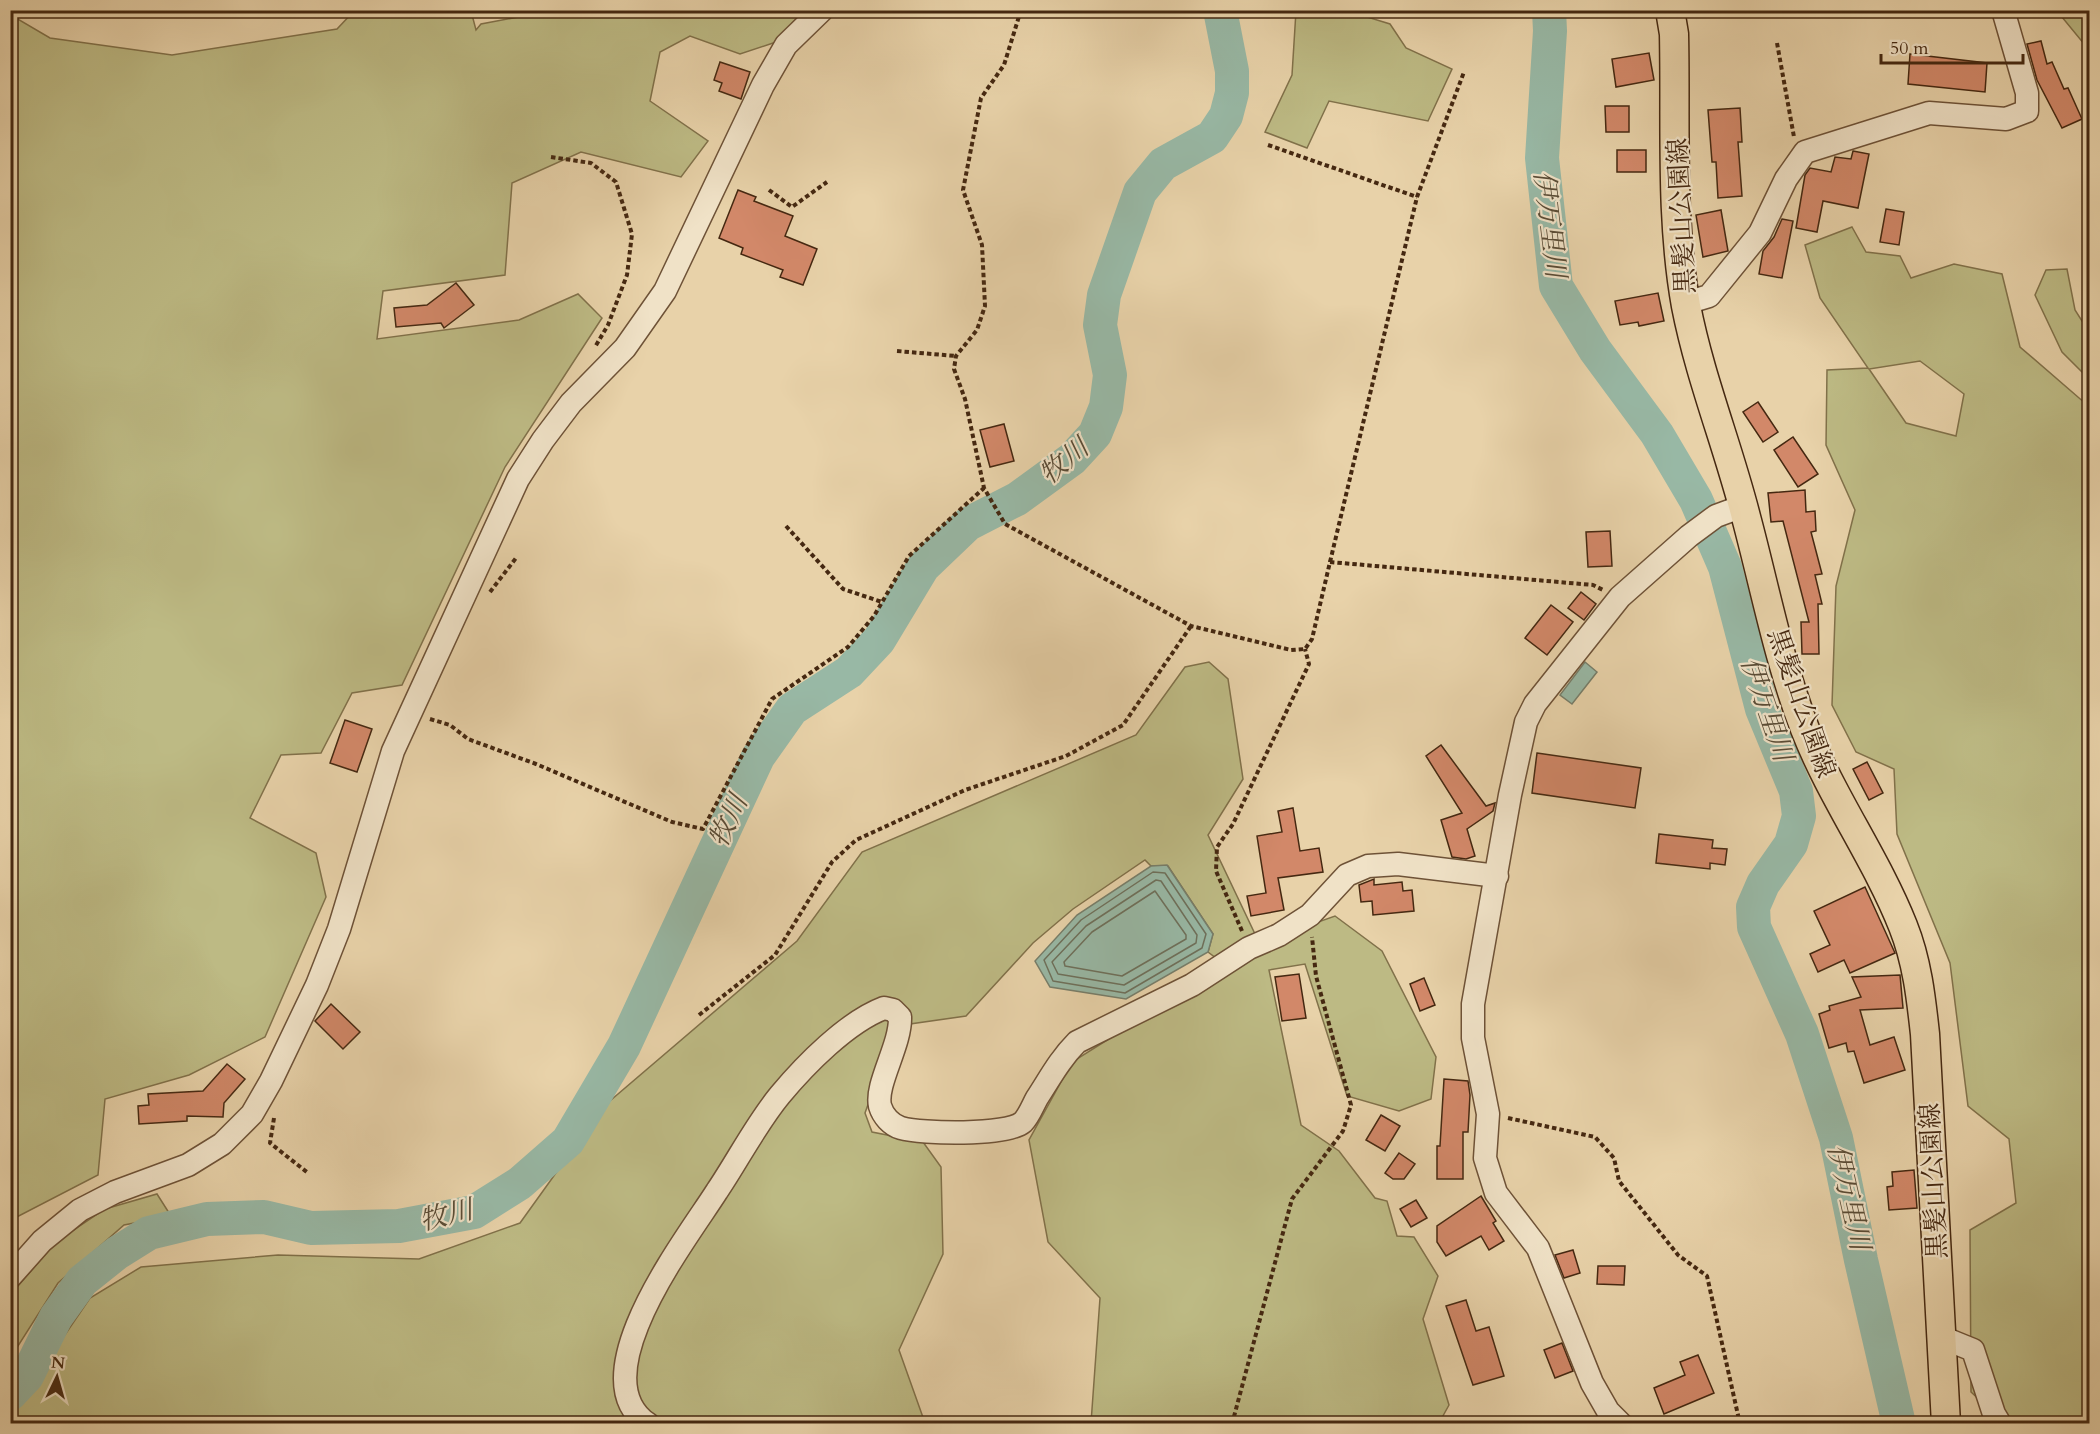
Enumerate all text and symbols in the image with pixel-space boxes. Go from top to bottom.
scale bar [1881,27,2024,65]
text: 50 m [1890,36,1929,61]
street label: 黒髪山公園線 [1660,137,1703,295]
water label: 伊万里川 [1525,168,1575,283]
water label: 牧川 [1032,428,1099,493]
street label: 黒髪山公園線 [1760,624,1843,783]
water label: 伊万里川 [1731,652,1803,769]
water label: 牧川 [700,786,758,854]
street label: 黒髪山公園線 [1912,1102,1955,1260]
water label: 伊万里川 [1818,1140,1879,1257]
water label: 牧川 [415,1190,480,1240]
north arrow [27,1347,87,1407]
text: N [50,1351,66,1375]

